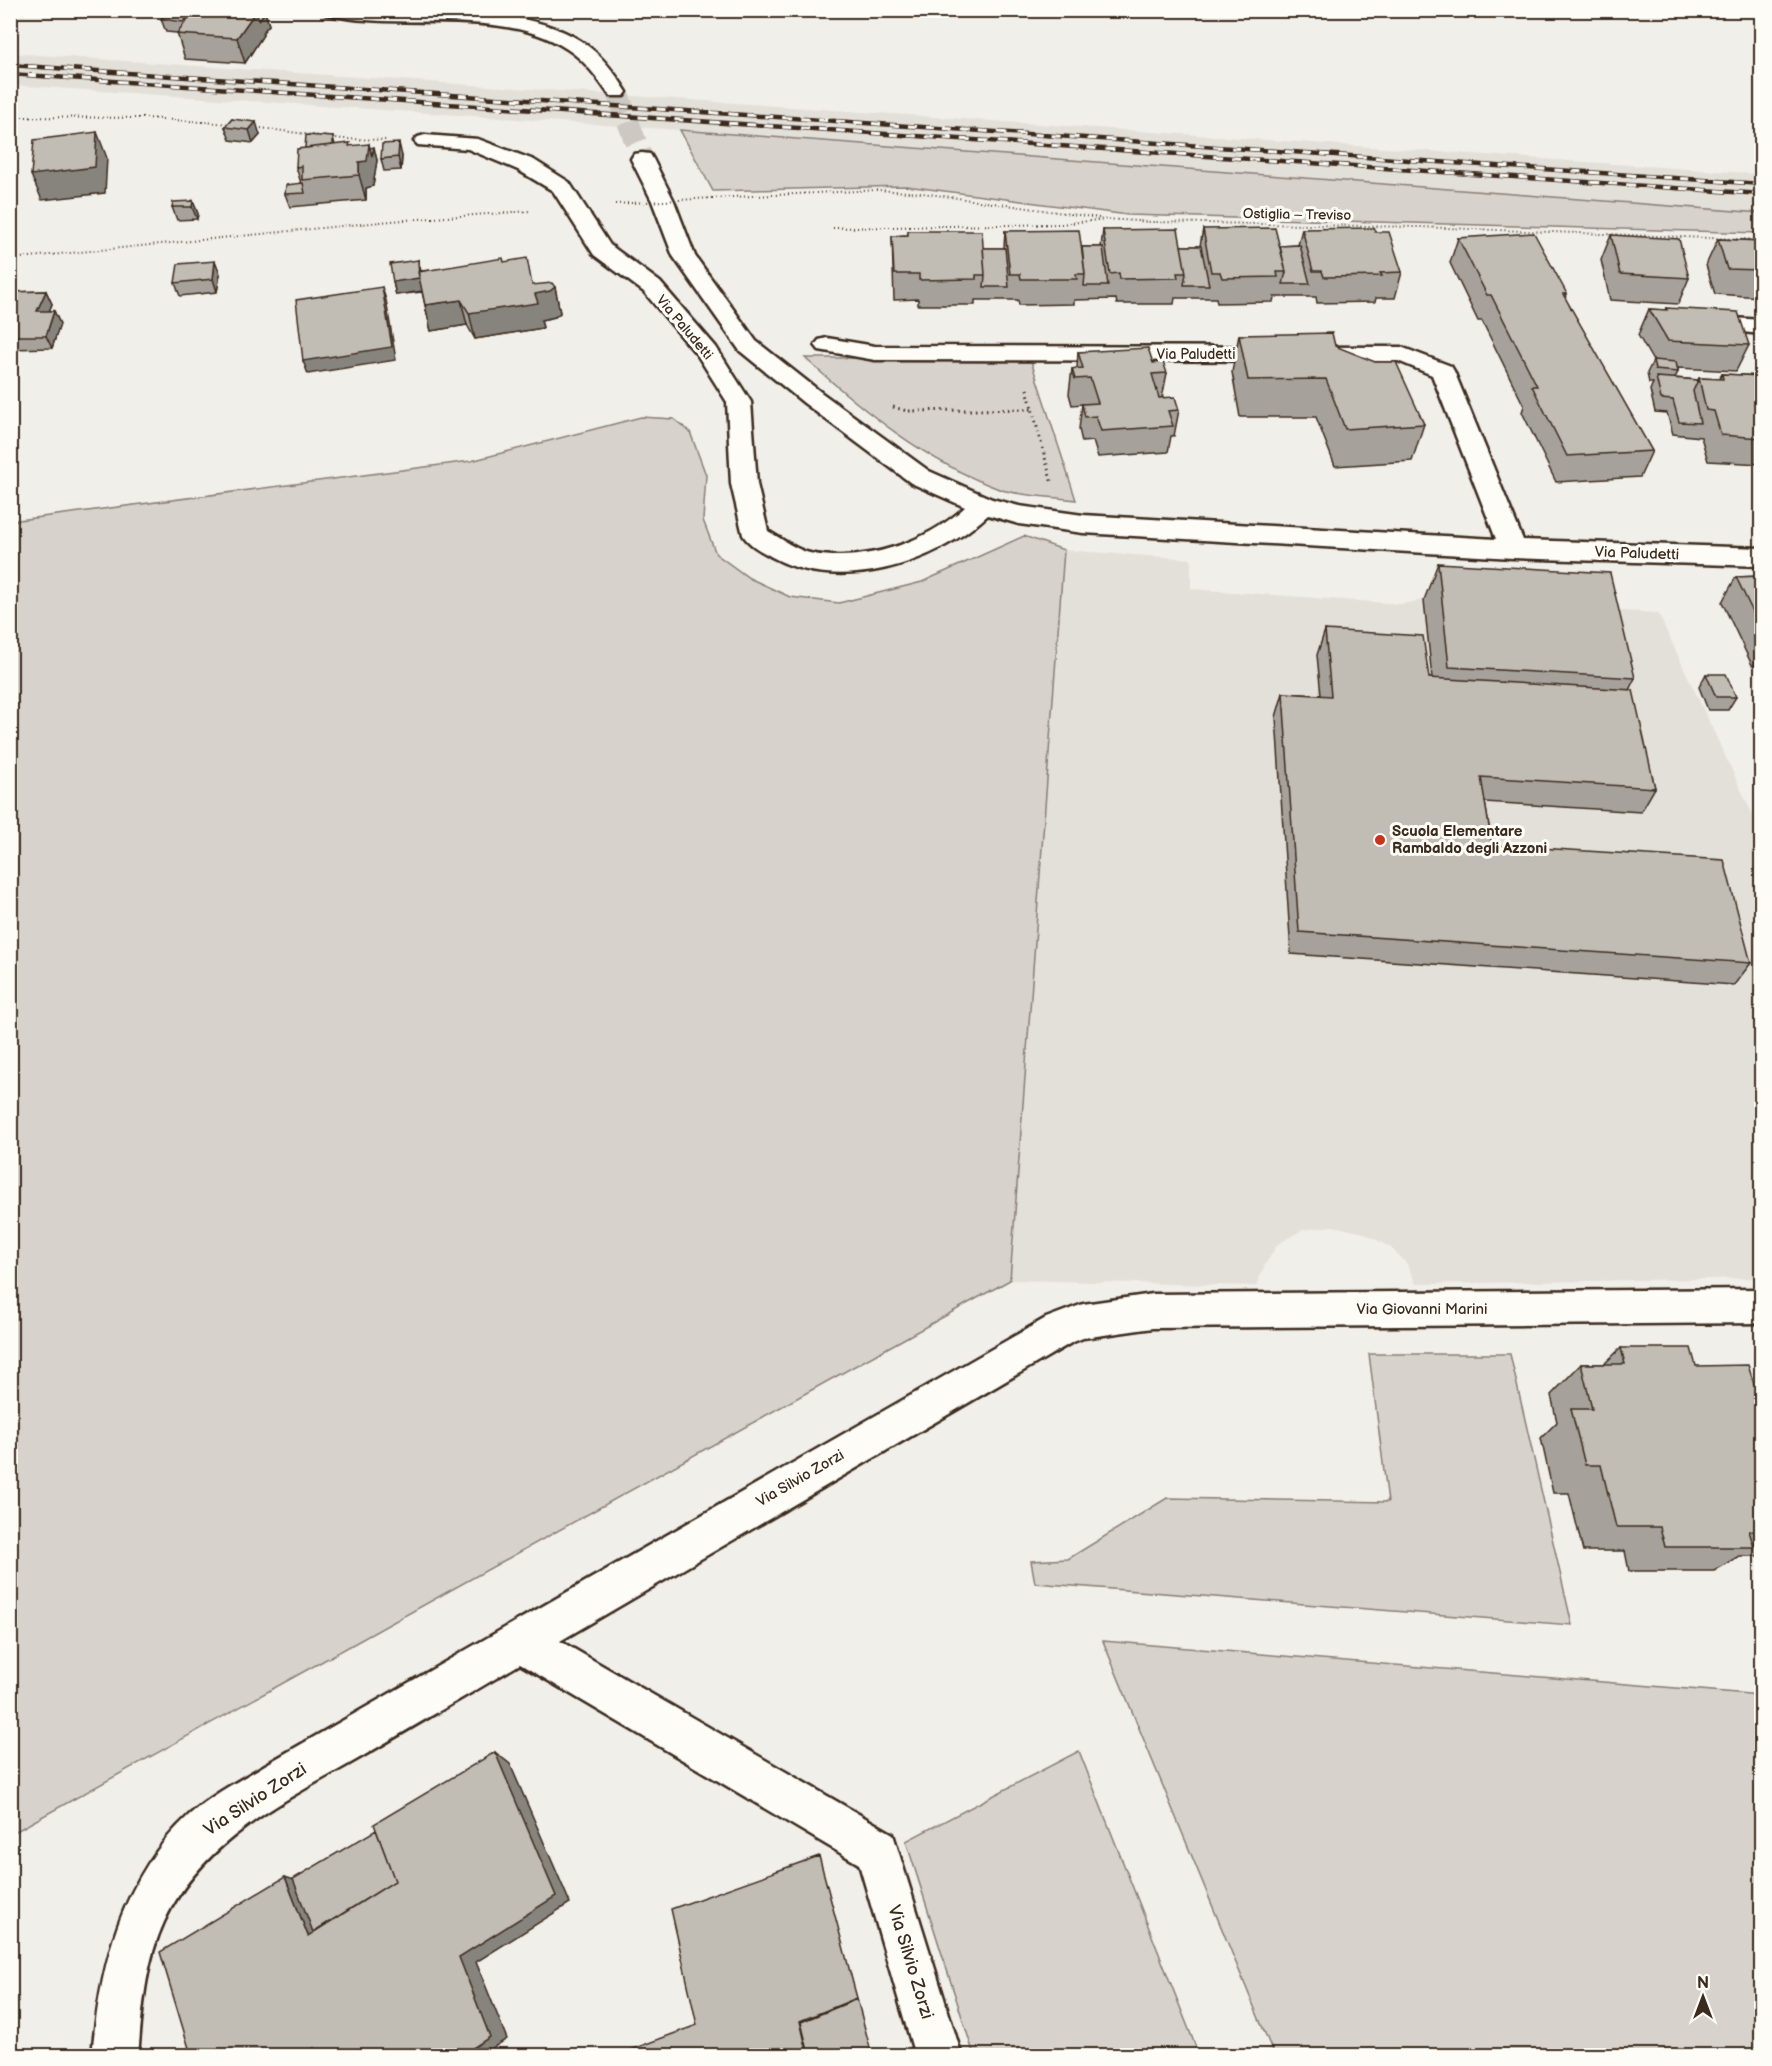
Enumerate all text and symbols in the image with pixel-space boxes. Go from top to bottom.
street label: Ostiglia – Treviso [1243,205,1351,224]
street label: Via Paludetti [653,292,716,363]
street label: Via Paludetti [1157,346,1235,363]
street label: Via Paludetti [1594,543,1680,564]
place label: Scuola Elementare Rambaldo degli Azzoni [1392,822,1547,858]
marker: Scuola Elementare Rambaldo degli Azzoni [1373,833,1387,847]
street label: Via Giovanni Marini [1357,1300,1487,1319]
street label: Via Silvio Zorzi [753,1446,848,1511]
street label: Via Silvio Zorzi [200,1758,310,1840]
street label: Via Silvio Zorzi [883,1903,938,2022]
north arrow [1673,1967,1733,2027]
text: N [1697,1974,1709,1993]

